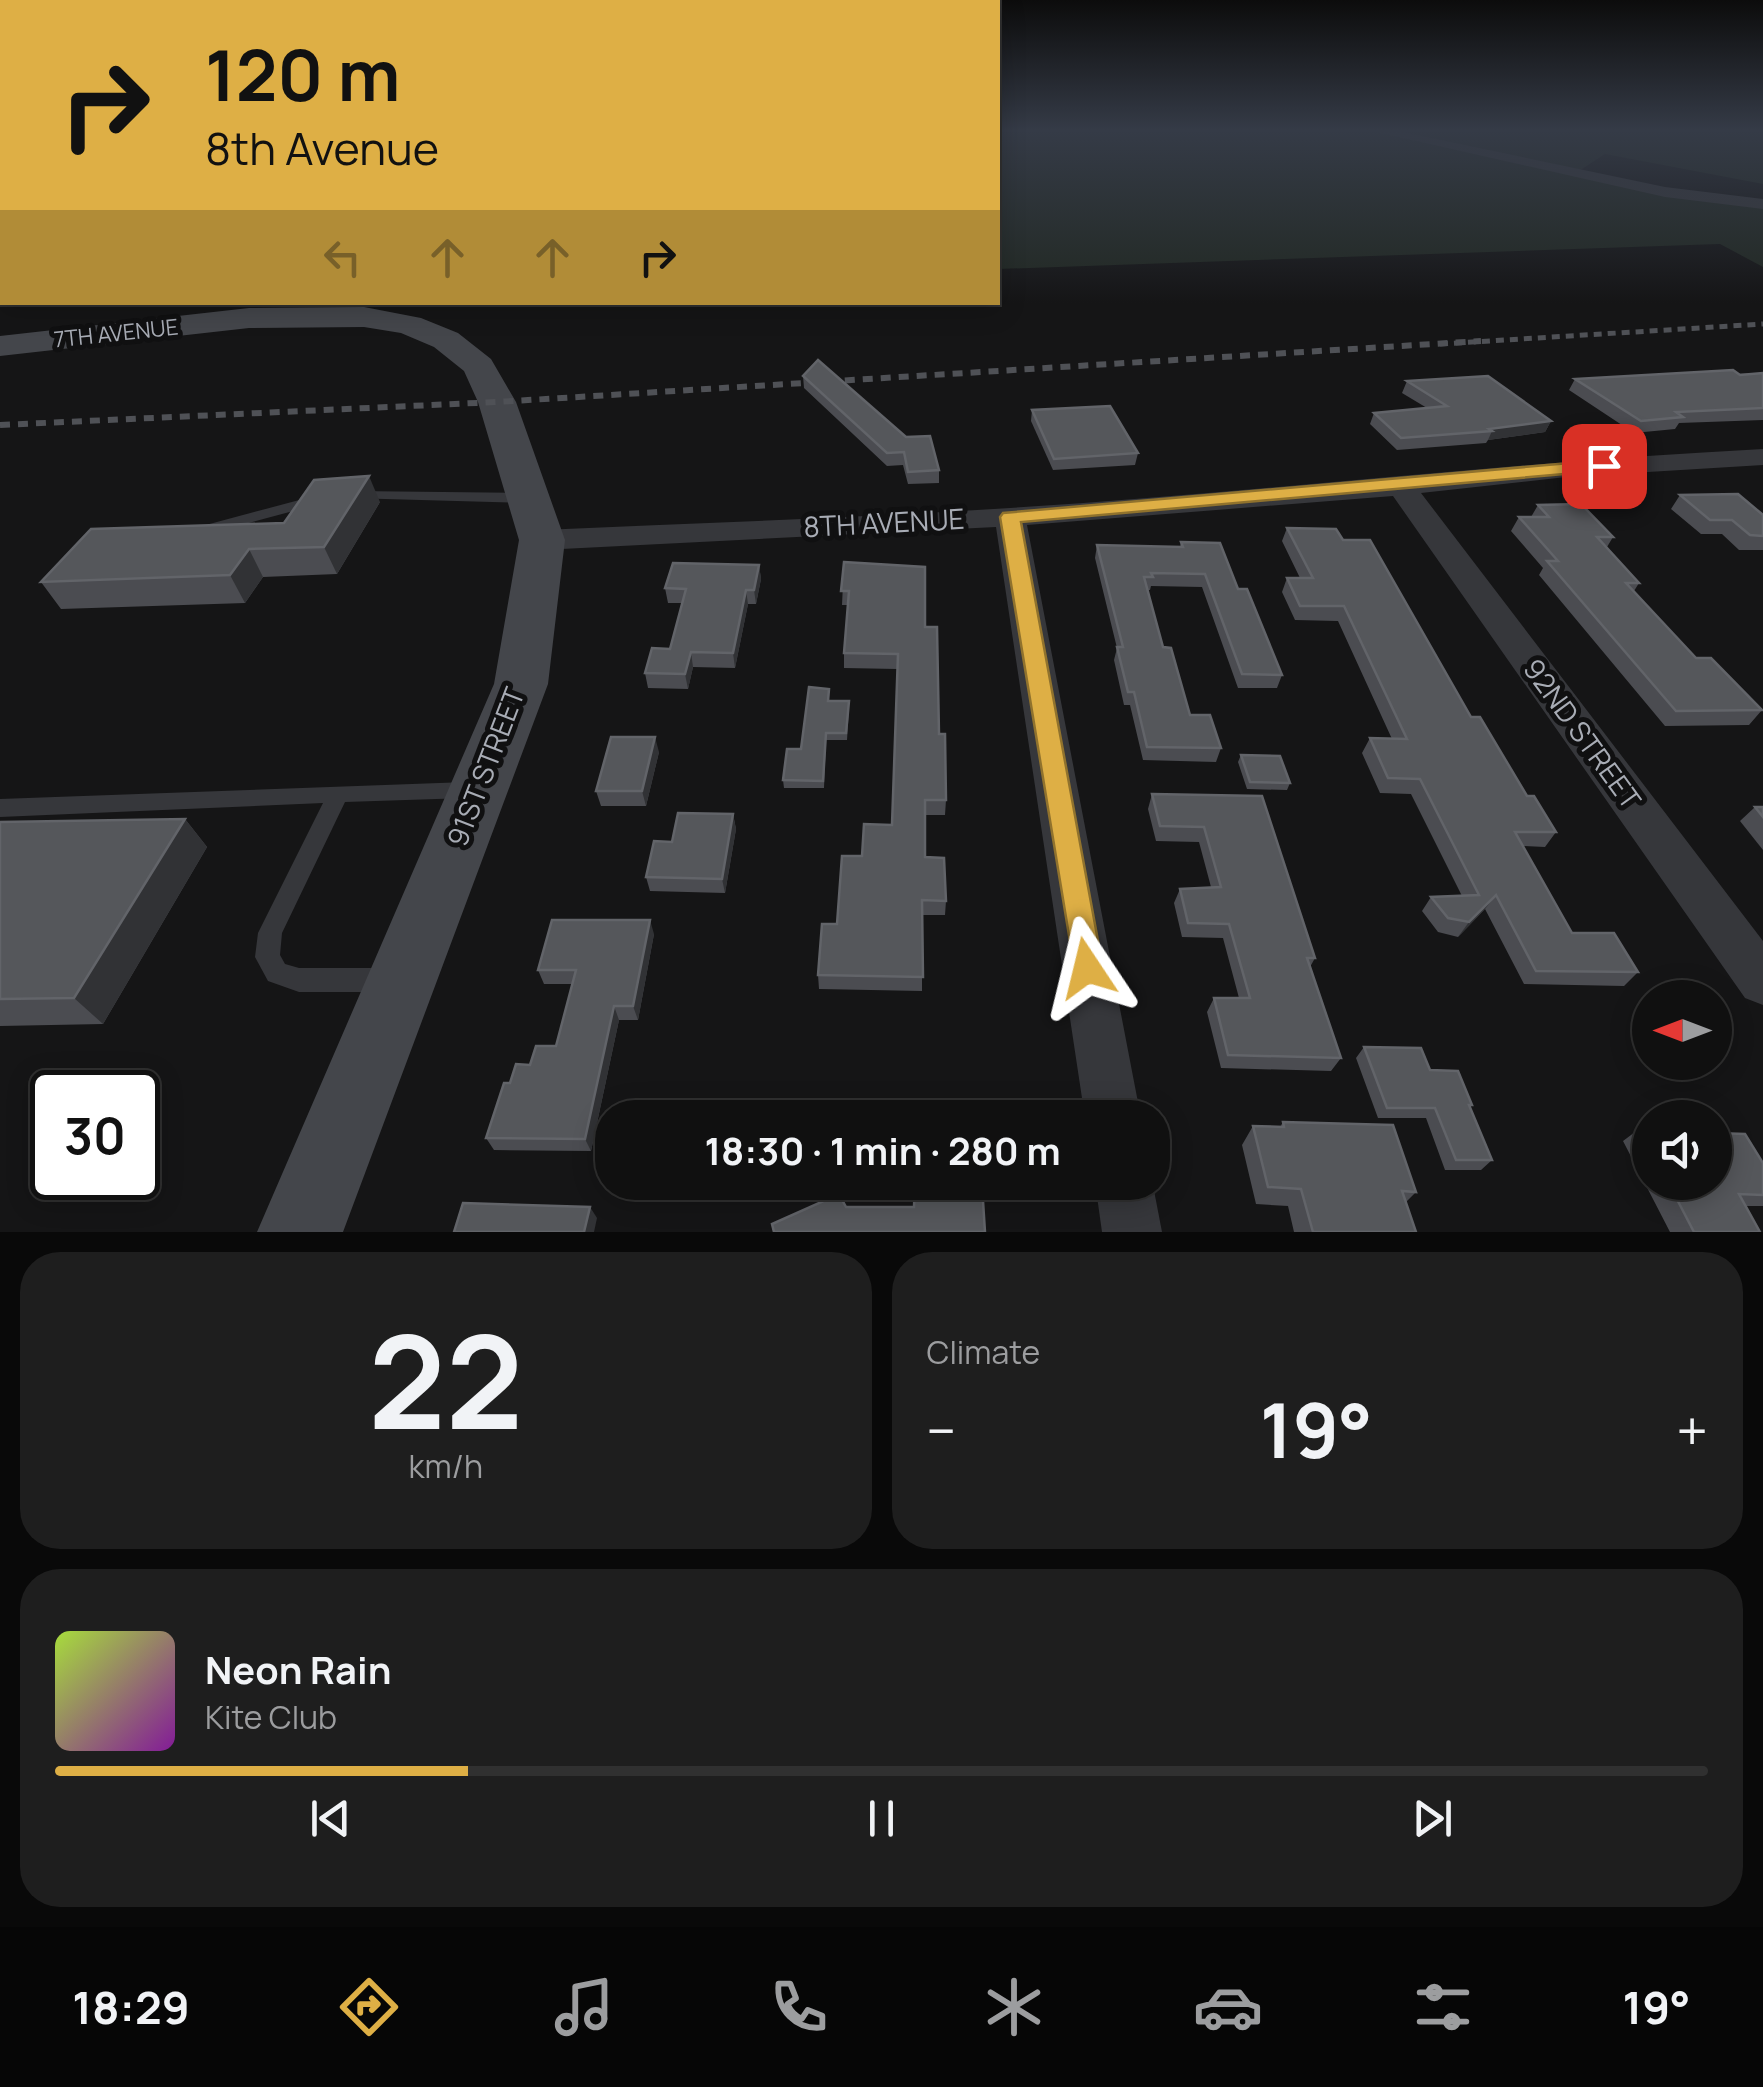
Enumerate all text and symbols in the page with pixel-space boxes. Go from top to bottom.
text: 120 m [205,26,400,122]
icon: right [40,40,170,170]
text: 8th Avenue [205,117,439,179]
icon: left [315,230,370,285]
icon: ahead [420,230,475,285]
icon: ahead [525,230,580,285]
icon: right [630,230,685,285]
street label: 7TH AVENUE [52,312,180,354]
pin [1562,424,1647,509]
icon: arrive [1577,439,1632,494]
street label: 8TH AVENUE [802,499,965,545]
street label: 92ND STREET [1515,651,1650,816]
street label: 91ST STREET [437,681,533,852]
position arrow [1035,916,1139,1020]
north arrow [1632,980,1732,1080]
map controls [1632,980,1732,1200]
speed limit sign: 30 [30,1070,160,1200]
button: sound [1632,1100,1732,1200]
text: 18:30 · 1 min · 280 m [704,1124,1061,1176]
text: 22 [368,1290,523,1468]
text: Climate [927,1330,1040,1374]
text: 19° [1260,1378,1373,1481]
text: − [927,1392,956,1468]
text: + [1676,1392,1708,1468]
text: km/h [409,1444,483,1488]
text: Neon Rain [205,1643,391,1695]
text: Kite Club [205,1695,337,1739]
icon: previous [303,1791,358,1846]
icon: pause [854,1791,909,1846]
icon: next [1405,1791,1460,1846]
icon: directions [334,1972,404,2042]
icon: music [549,1972,619,2042]
icon: phone [764,1972,834,2042]
icon: climate [979,1972,1049,2042]
icon: car [1193,1972,1263,2042]
icon: filters [1408,1972,1478,2042]
text: 18:29 [72,1976,190,2038]
text: 19° [1623,1976,1691,2038]

